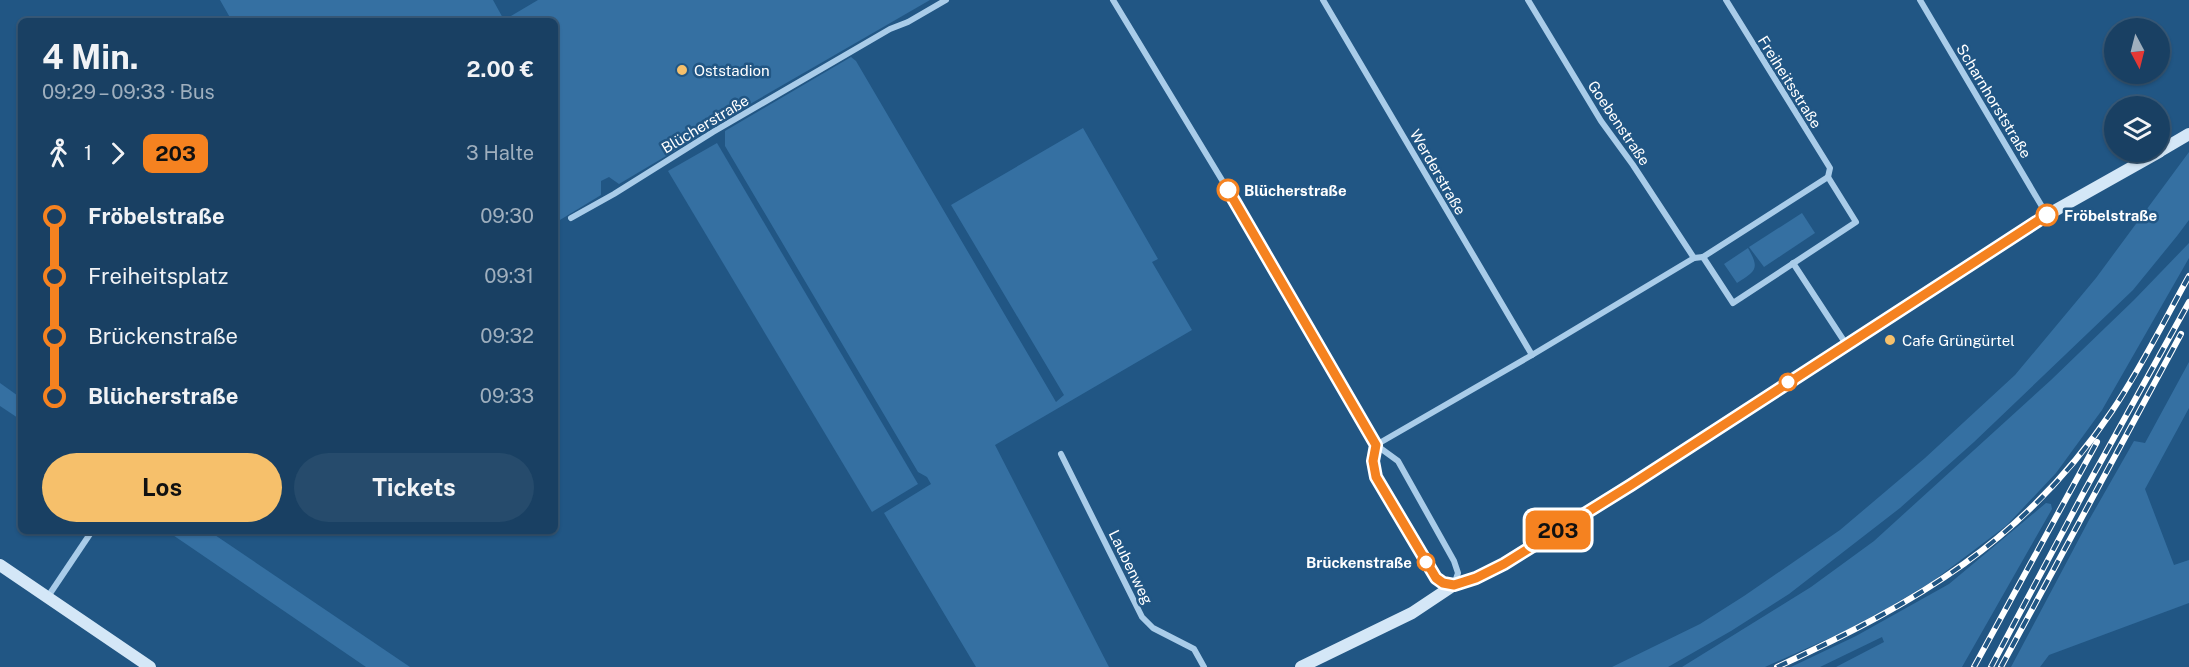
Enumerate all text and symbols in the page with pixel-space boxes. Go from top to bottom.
north arrow [2104,18,2170,84]
map controls [2104,18,2170,162]
street label: Freiheitsstraße [1755,33,1825,131]
text: 4 Min. [42,38,139,76]
street label: Scharnhorststraße [1953,41,2035,161]
text: 2.00 € [467,56,534,82]
place label: Oststadion [694,62,770,79]
marker: Oststadion [675,63,689,77]
street label: Goebenstraße [1584,77,1654,169]
text: 09:29 – 09:33 · Bus [42,80,215,104]
street label: Blücherstraße [658,91,752,157]
button: layers [2104,96,2170,162]
street label: Werderstraße [1407,126,1469,218]
icon: walk [42,137,75,170]
icon: forward [101,137,134,170]
text: 1 [84,141,92,165]
text: 203 [155,141,196,166]
text: 3 Halte [466,141,534,165]
marker: Blücherstraße [1217,179,1239,201]
place label: Blücherstraße [1244,182,1347,199]
text: Fröbelstraße [88,203,225,229]
text: 09:30 [480,204,534,228]
marker: Fröbelstraße [2036,204,2058,226]
place label: Fröbelstraße [2064,207,2157,224]
text: Freiheitsplatz [88,263,228,289]
text: 09:31 [484,264,534,288]
text: Brückenstraße [88,323,238,349]
text: 09:32 [480,324,534,348]
place label: Cafe Grüngürtel [1902,332,2015,349]
marker: Cafe Grüngürtel [1883,333,1897,347]
unlabelled marker [1779,373,1797,391]
text: Blücherstraße [88,383,238,409]
text: 09:33 [480,384,534,408]
button: Los [42,453,282,522]
button: Tickets [294,453,534,522]
line badge: 203 [1524,510,1592,550]
text: 203 [1538,518,1578,543]
street label: Laubenweg [1106,527,1156,607]
marker: Brückenstraße [1417,553,1435,571]
place label: Brückenstraße [1306,554,1412,571]

